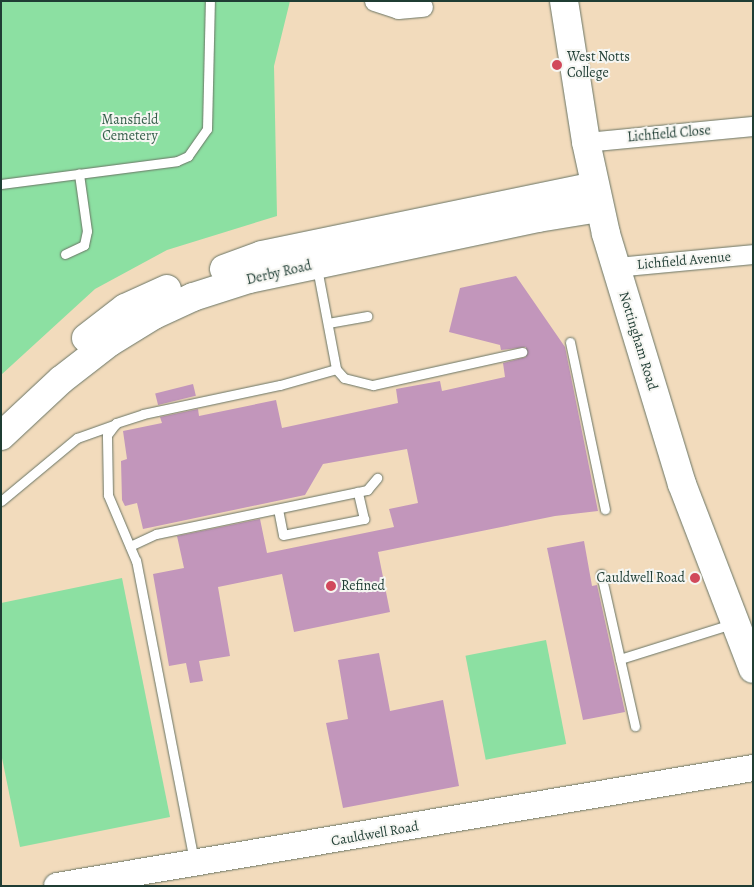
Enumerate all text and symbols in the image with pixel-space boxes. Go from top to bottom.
place label: West Notts College [567,49,630,82]
marker: West Notts College [551,59,563,71]
park label: Mansfield Cemetery [102,112,158,144]
street label: Lichfield Close [627,122,711,146]
street label: Lichfield Avenue [636,249,732,273]
street label: Derby Road [245,257,313,289]
street label: Nottingham Road [615,290,661,392]
place label: Cauldwell Road [597,570,685,586]
marker: Cauldwell Road [689,572,701,584]
place label: Refined [341,578,385,594]
marker: Refined [325,580,337,592]
street label: Cauldwell Road [330,818,420,850]

